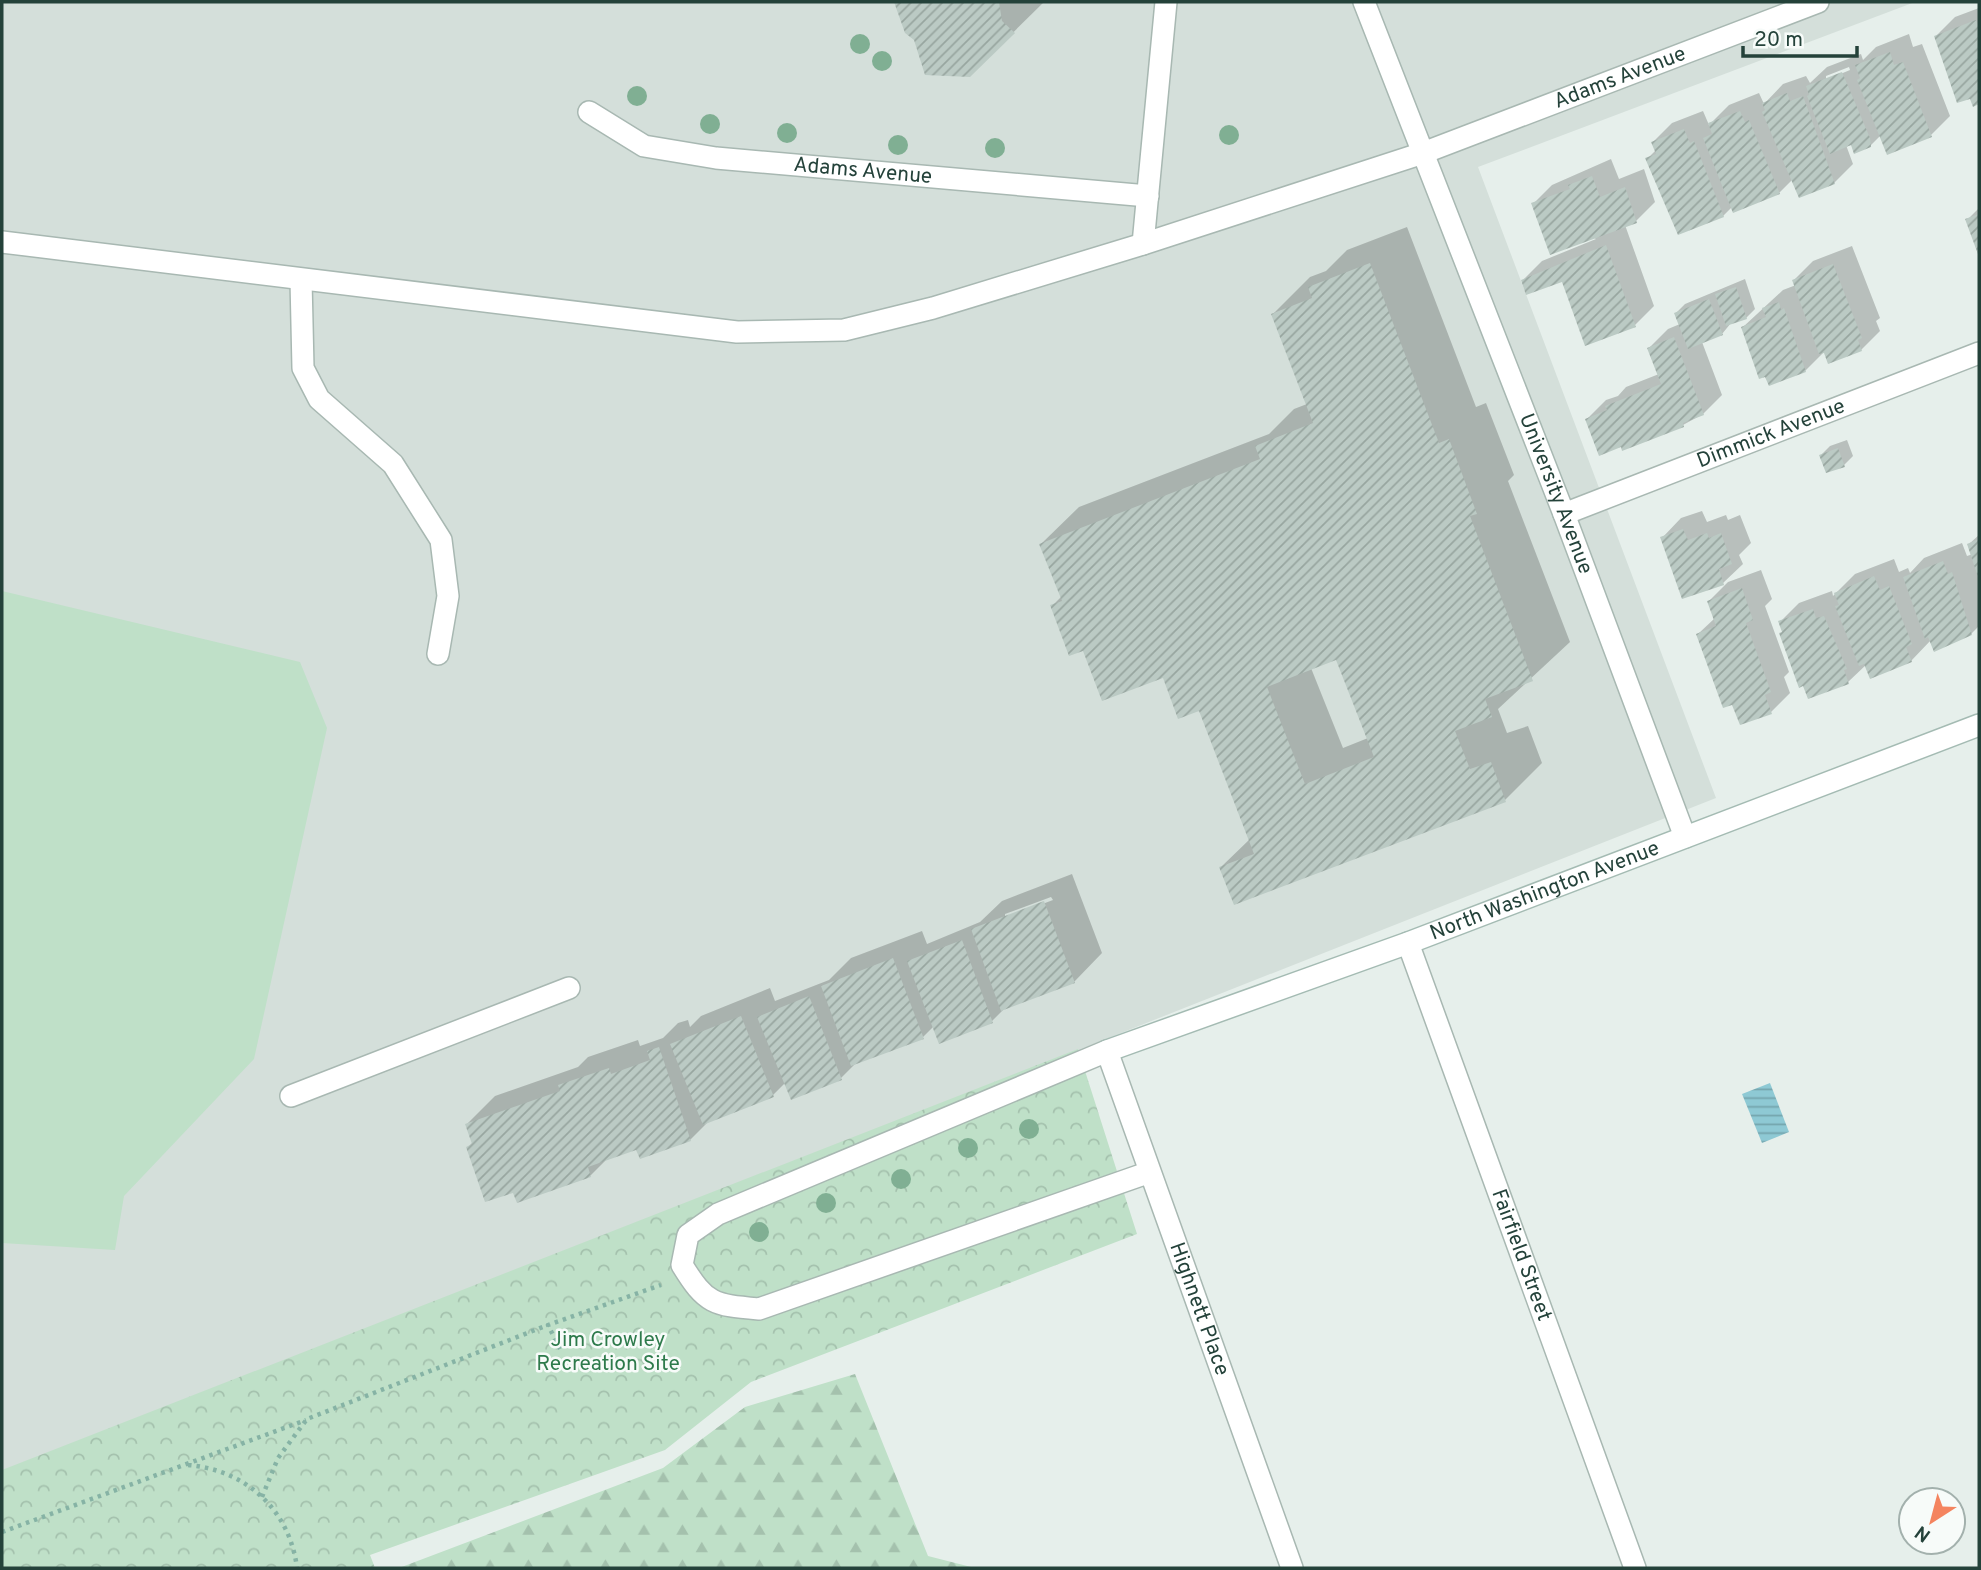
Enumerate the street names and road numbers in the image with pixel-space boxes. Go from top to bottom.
street label: Adams Avenue [1550,40,1690,115]
street label: Adams Avenue [792,151,933,190]
street label: Dimmick Avenue [1693,393,1849,475]
street label: University Avenue [1513,410,1599,578]
street label: North Washington Avenue [1426,835,1663,947]
street label: Fairfield Street [1485,1185,1558,1325]
street label: Highnett Place [1163,1239,1236,1379]

